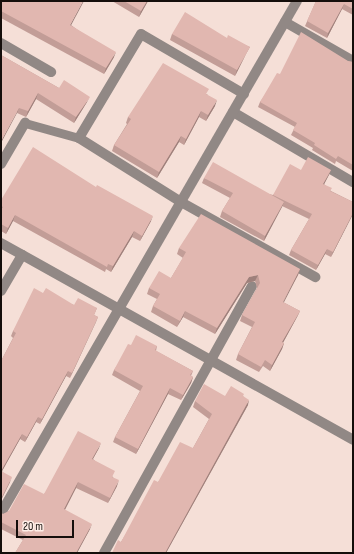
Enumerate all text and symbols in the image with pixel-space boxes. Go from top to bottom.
scale bar [18,512,76,538]
text: 20 m [23,519,43,534]

